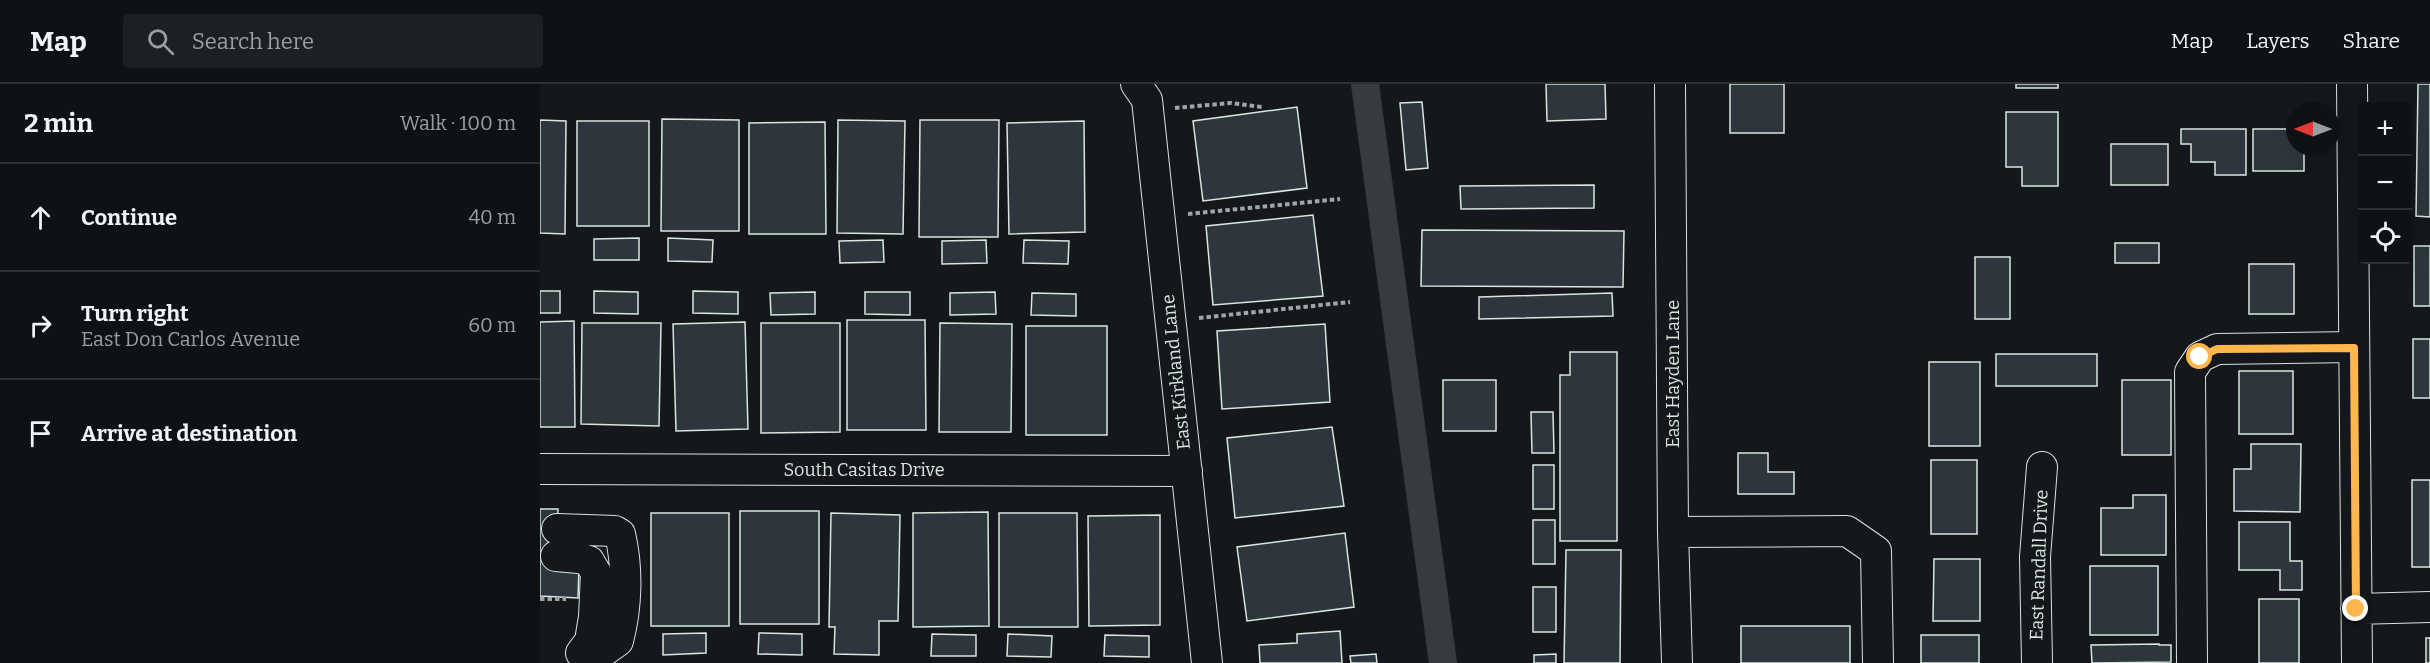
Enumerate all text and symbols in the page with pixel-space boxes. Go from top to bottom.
search box [123,14,543,68]
text: Map [30,25,87,58]
icon: search [144,25,177,58]
text: Search here [192,28,314,55]
text: Map [2171,28,2213,54]
text: Layers [2246,28,2310,54]
text: Share [2343,28,2400,54]
north arrow [2286,102,2340,156]
map controls [2358,102,2412,264]
button: + [2358,102,2412,156]
text: 2 min [24,108,93,139]
text: Walk · 100 m [400,111,516,135]
button: − [2358,156,2412,210]
icon: ahead [24,201,57,234]
text: Continue [81,204,177,231]
text: 40 m [468,205,516,229]
button: locate [2358,210,2412,264]
street label: East Kirkland Lane [1157,293,1195,451]
text: Turn right [81,300,189,327]
street label: East Hayden Lane [1662,300,1684,448]
icon: right [24,309,57,342]
text: 60 m [468,313,516,337]
text: East Don Carlos Avenue [81,327,300,351]
route start [2186,343,2212,369]
icon: arrive [24,417,57,450]
text: Arrive at destination [81,420,297,447]
street label: South Casitas Drive [783,459,945,481]
street label: East Randall Drive [2025,489,2053,641]
route end [2342,595,2368,621]

